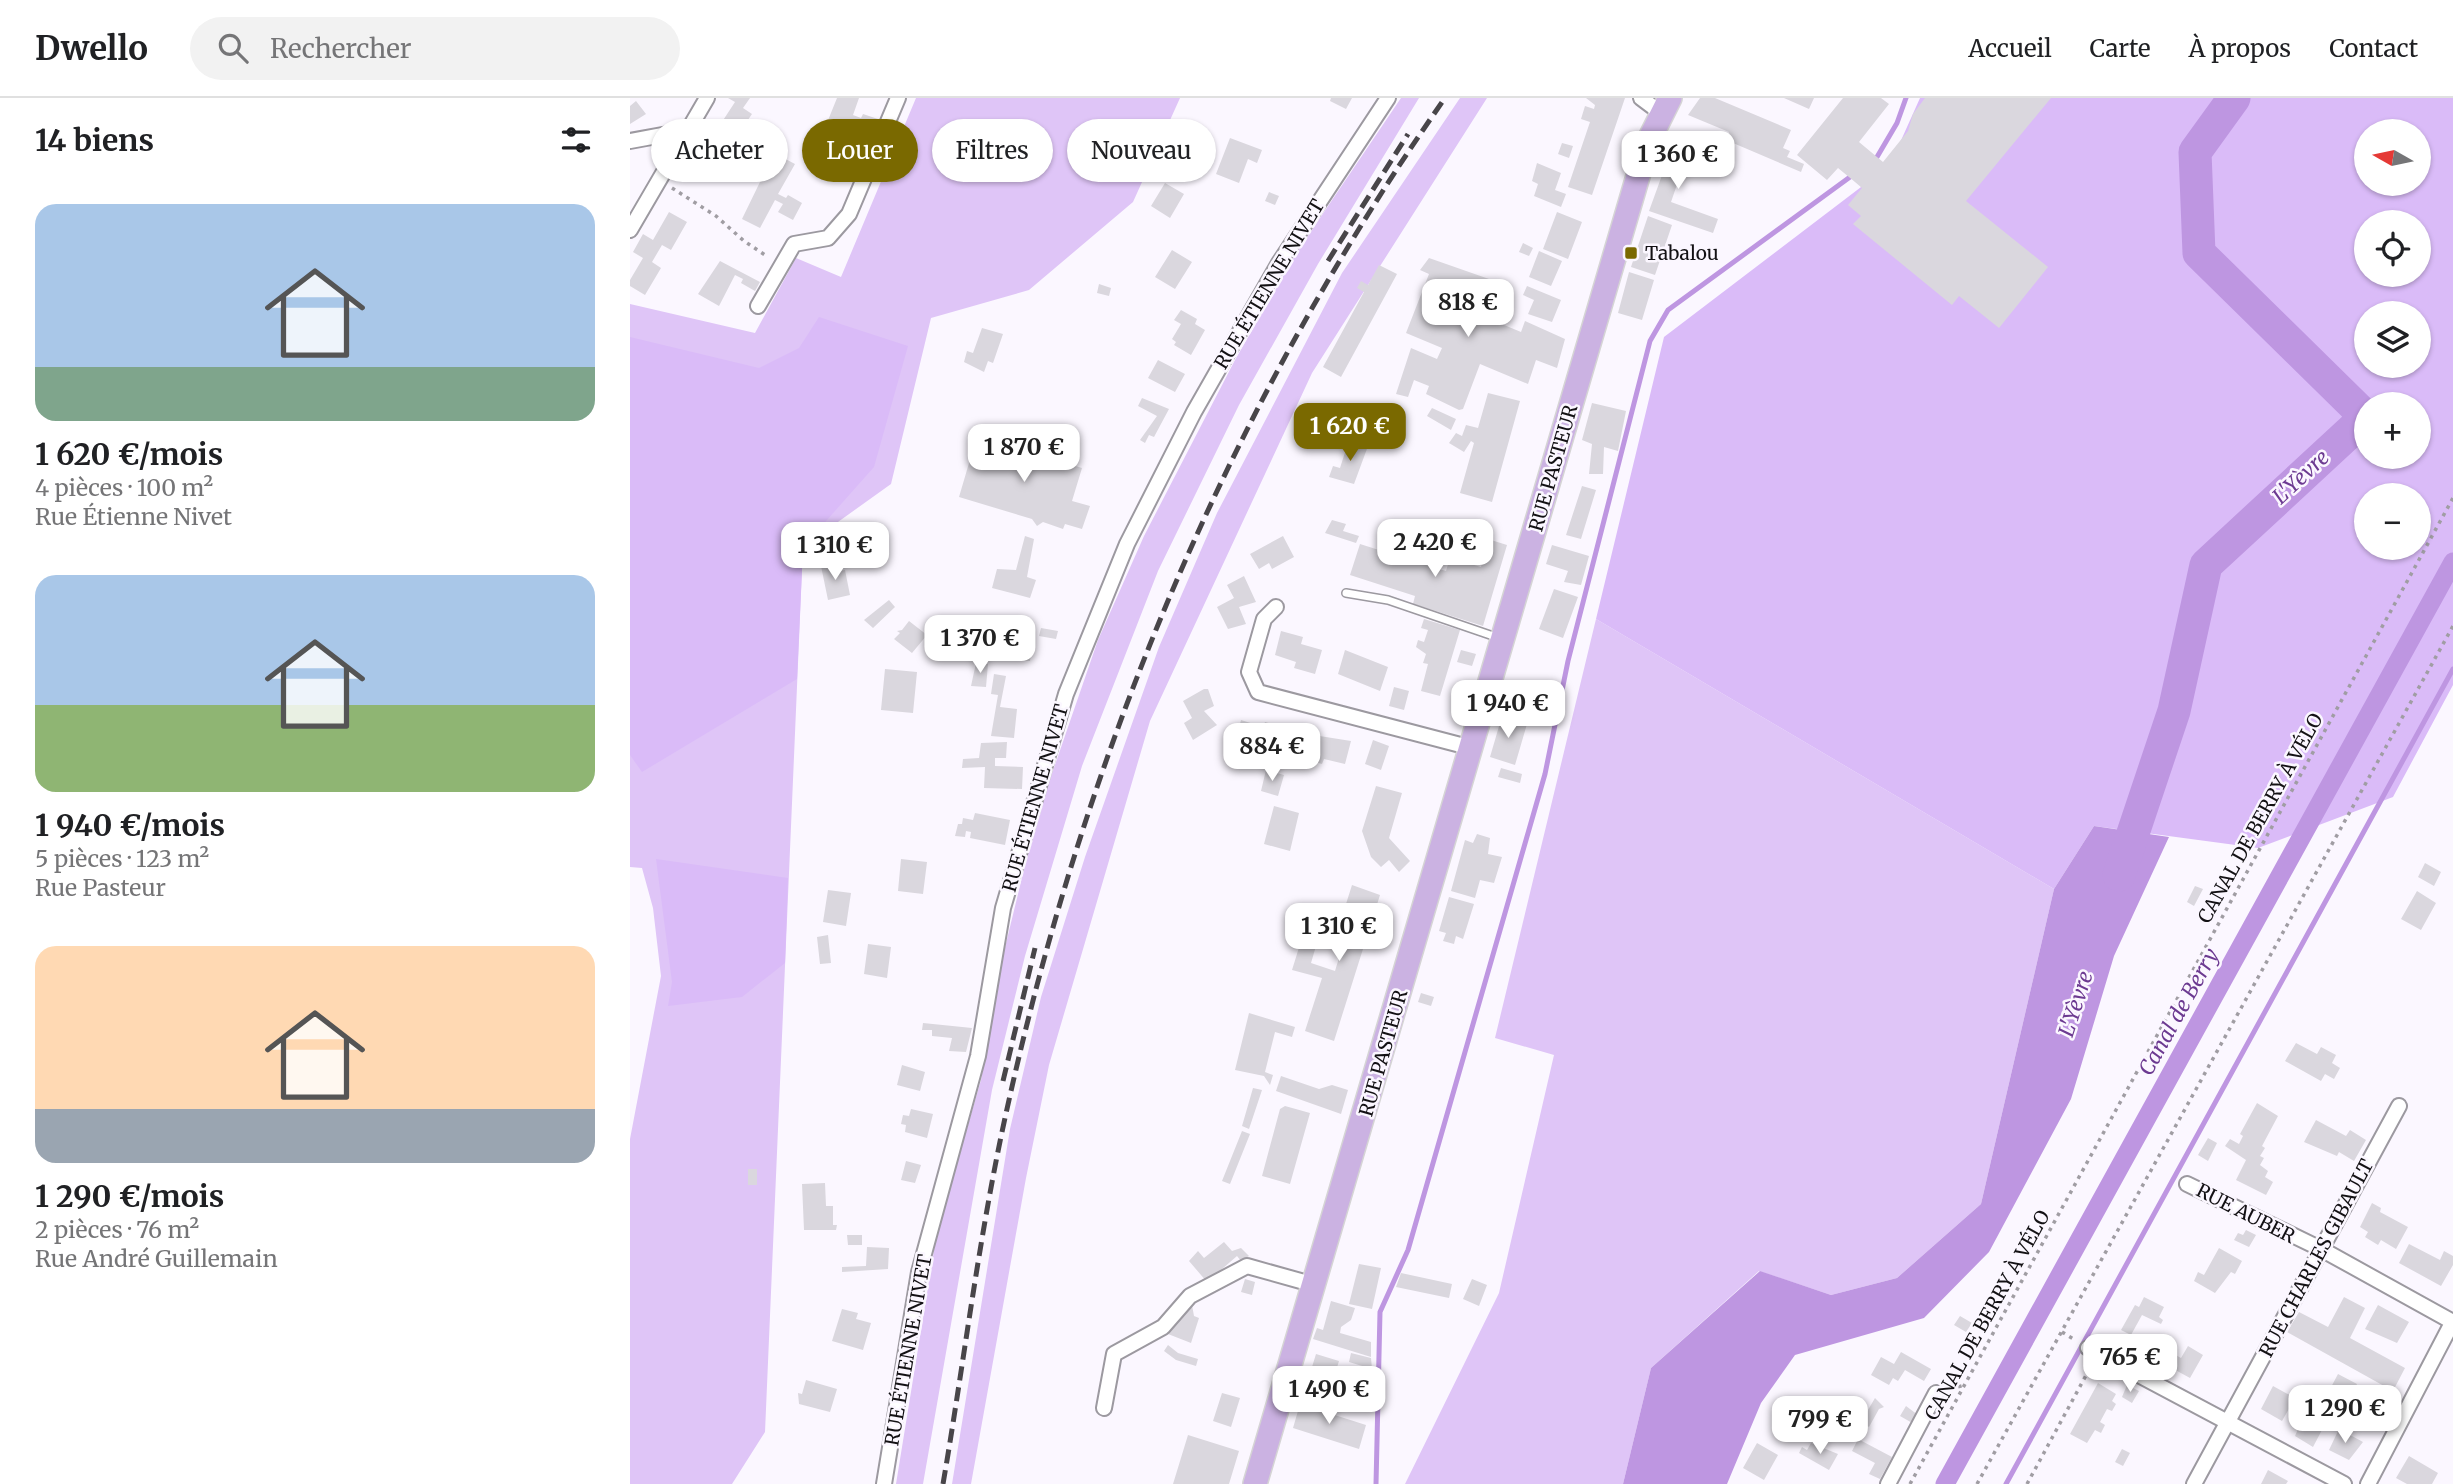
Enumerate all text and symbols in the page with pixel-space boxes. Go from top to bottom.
search box [190,17,680,80]
text: Dwello [35,28,148,69]
icon: search [214,29,252,67]
text: Rechercher [270,32,411,65]
text: Accueil [1968,33,2052,64]
text: Carte [2090,33,2151,64]
text: À propos [2189,33,2291,64]
text: Contact [2329,33,2418,64]
chip: Acheter [651,119,788,182]
chip: Louer [802,119,918,182]
chip: Filtres [932,119,1053,182]
chip: Nouveau [1067,119,1216,182]
north arrow [2354,119,2431,196]
map controls [2354,119,2431,560]
text: 14 biens [35,121,154,159]
icon: filters [557,121,595,159]
pin: 1 360 € [1613,132,1743,191]
text: 1 360 € [1638,139,1718,168]
street label: RUE ÉTIENNE NIVET [1209,195,1329,373]
button: locate [2354,210,2431,287]
place label: Tabalou [1645,241,1719,265]
marker: Tabalou [1623,245,1639,261]
icon: home [252,250,378,376]
pin: 818 € [1419,280,1517,339]
text: 818 € [1438,287,1498,316]
button: layers [2354,301,2431,378]
button: + [2354,392,2431,469]
street label: RUE PASTEUR [1523,401,1583,534]
pin: 1 620 € [1285,404,1415,463]
text: 1 620 € [1310,411,1390,440]
pin: 1 870 € [959,424,1089,484]
text: 1 870 € [984,432,1064,461]
text: 1 620 €/mois [35,435,223,473]
water label: L'Yèvre [2267,444,2335,510]
text: 4 pièces · 100 m² [35,473,213,502]
button: − [2354,483,2431,560]
text: Rue Étienne Nivet [35,502,232,531]
pin: 2 420 € [1370,519,1500,579]
pin: 1 310 € [770,522,900,582]
text: 2 420 € [1393,527,1477,556]
text: 1 310 € [797,530,873,559]
pin: 1 370 € [915,616,1045,675]
icon: home [252,621,378,747]
text: 1 370 € [940,623,1020,652]
pin: 1 940 € [1443,680,1573,740]
text: 1 940 € [1467,688,1549,717]
street label: RUE ÉTIENNE NIVET [997,701,1073,895]
street label: CANAL DE BERRY À VÉLO [2192,709,2328,927]
pin: 884 € [1223,724,1321,783]
text: 884 € [1239,731,1305,760]
text: 1 940 €/mois [35,806,225,844]
text: 5 pièces · 123 m² [35,844,209,873]
text: Rue Pasteur [35,873,166,902]
pin: 1 310 € [1274,904,1404,963]
text: 1 310 € [1301,911,1377,940]
water label: Canal de Berry [2132,943,2225,1080]
water label: L'Yèvre [2052,968,2099,1040]
street label: RUE PASTEUR [1353,986,1413,1119]
icon: home [252,992,378,1118]
street label: RUE CHARLES GIBAULT [2254,1155,2378,1361]
text: 1 290 €/mois [35,1177,224,1215]
street label: RUE AUBER [2193,1178,2300,1248]
street label: CANAL DE BERRY À VÉLO [1919,1206,2055,1424]
text: 2 pièces · 76 m² [35,1215,199,1244]
text: Rue André Guillemain [35,1244,278,1273]
street label: RUE ÉTIENNE NIVET [879,1252,937,1448]
pin: 765 € [2081,1334,2179,1394]
text: 765 € [2099,1342,2161,1371]
pin: 1 490 € [1264,1366,1394,1426]
text: 1 490 € [1288,1374,1370,1403]
pin: 1 290 € [2280,1386,2410,1445]
text: 1 290 € [2304,1393,2386,1422]
pin: 799 € [1771,1396,1869,1456]
text: 799 € [1788,1404,1852,1433]

